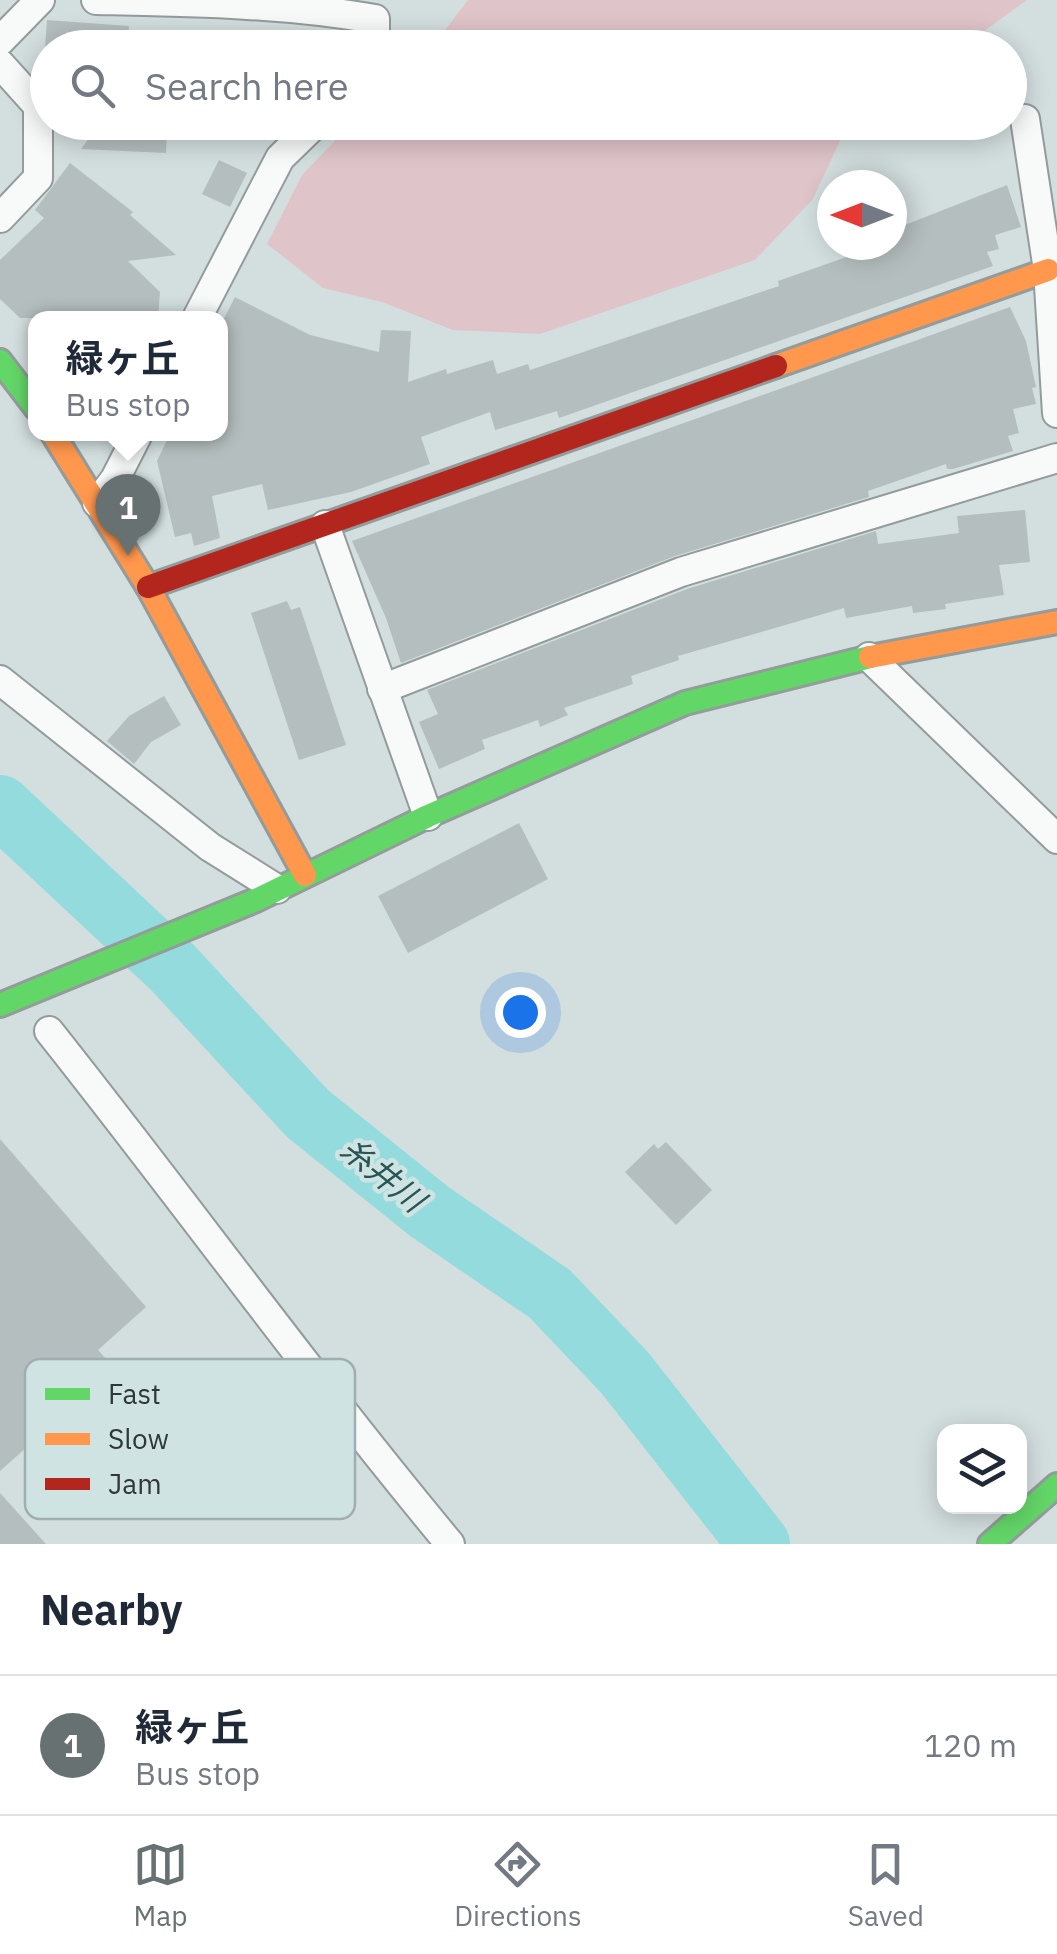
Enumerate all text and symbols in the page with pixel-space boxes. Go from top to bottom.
search box [30,30,1027,140]
icon: search [65,58,120,113]
text: Search here [145,61,349,110]
north arrow [817,170,907,260]
popup [28,311,228,441]
text: 緑ヶ丘 [65,333,179,382]
text: Bus stop [65,383,191,425]
pin: 1 [96,474,160,556]
your location [495,987,546,1038]
water label: 糸井川 [332,1127,436,1222]
legend [25,1359,355,1519]
text: Fast [108,1375,161,1412]
text: Slow [108,1420,169,1457]
map controls [937,1424,1027,1514]
button: layers [937,1424,1027,1514]
text: Jam [108,1465,162,1502]
text: Nearby [40,1582,182,1637]
text: 緑ヶ丘 [135,1702,249,1751]
text: 1 [63,1724,82,1766]
text: 120 m [924,1724,1017,1766]
text: Bus stop [135,1752,260,1794]
tab: Map [133,1837,188,1934]
tab: Directions [454,1837,582,1934]
tab: Saved [848,1837,924,1934]

